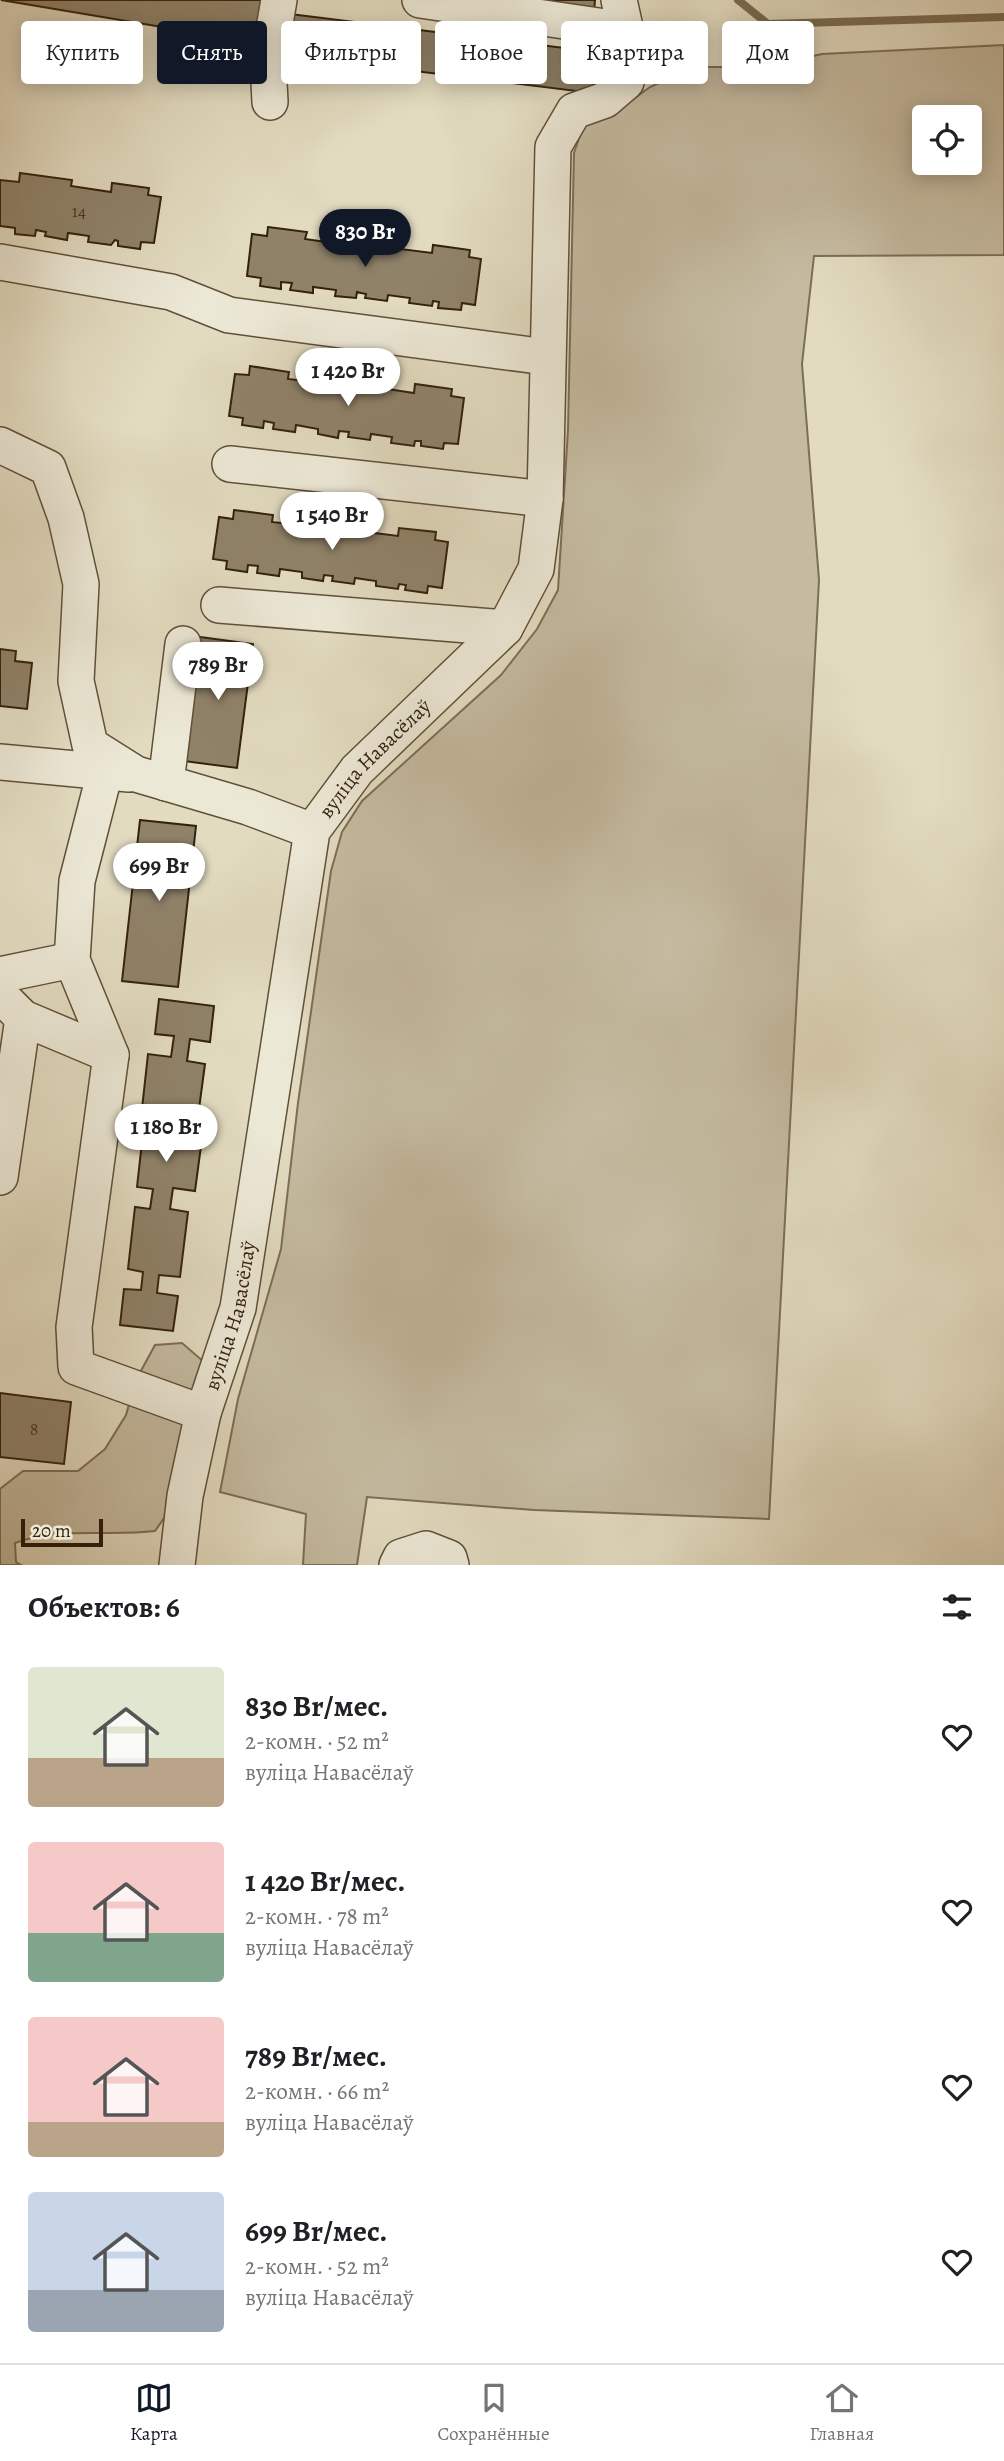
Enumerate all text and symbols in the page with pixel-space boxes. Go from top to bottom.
chip: Купить [21,21,143,84]
chip: Снять [157,21,267,84]
chip: Фильтры [281,21,421,84]
chip: Новое [435,21,547,84]
chip: Квартира [561,21,708,84]
chip: Дом [722,21,814,84]
map controls [912,105,982,175]
button: locate [912,105,982,175]
house number: 14 [72,199,86,223]
pin: 830 Br [308,210,422,269]
text: 830 Br [335,216,395,247]
pin: 1 420 Br [276,348,420,408]
text: 1 420 Br [311,355,385,386]
pin: 1 540 Br [260,492,404,552]
text: 1 540 Br [296,499,368,530]
pin: 789 Br [161,642,275,702]
text: 789 Br [188,649,248,680]
street label: вуліца Навасёлаў [312,692,437,824]
pin: 699 Br [102,844,216,903]
text: 699 Br [129,850,189,881]
pin: 1 180 Br [94,1104,238,1164]
text: 1 180 Br [131,1111,201,1142]
street label: вуліца Навасёлаў [198,1238,262,1394]
house number: 8 [30,1417,38,1441]
scale bar [21,1516,103,1548]
text: 20 m [32,1518,71,1544]
text: Объектов: 6 [28,1587,180,1627]
icon: filters [938,1588,976,1626]
text: 830 Br/мес. [245,1686,388,1726]
icon: home [84,1695,168,1779]
icon: heart [938,1718,976,1756]
text: 2-комн. · 52 m² [245,1726,389,1757]
text: вуліца Навасёлаў [245,1757,413,1788]
text: 1 420 Br/мес. [245,1861,405,1901]
icon: home [84,1870,168,1954]
icon: heart [938,1893,976,1931]
text: 2-комн. · 78 m² [245,1901,389,1932]
text: вуліца Навасёлаў [245,1932,413,1963]
text: 789 Br/мес. [245,2036,387,2076]
icon: home [84,2045,168,2129]
icon: heart [938,2068,976,2106]
text: 2-комн. · 66 m² [245,2076,389,2107]
text: вуліца Навасёлаў [245,2107,413,2138]
text: 699 Br/мес. [245,2211,388,2251]
icon: home [84,2220,168,2304]
icon: heart [938,2243,976,2281]
text: 2-комн. · 52 m² [245,2251,389,2282]
text: вуліца Навасёлаў [245,2282,413,2313]
tab: Карта [130,2379,178,2447]
tab: Сохранённые [438,2379,550,2447]
tab: Главная [809,2379,874,2447]

